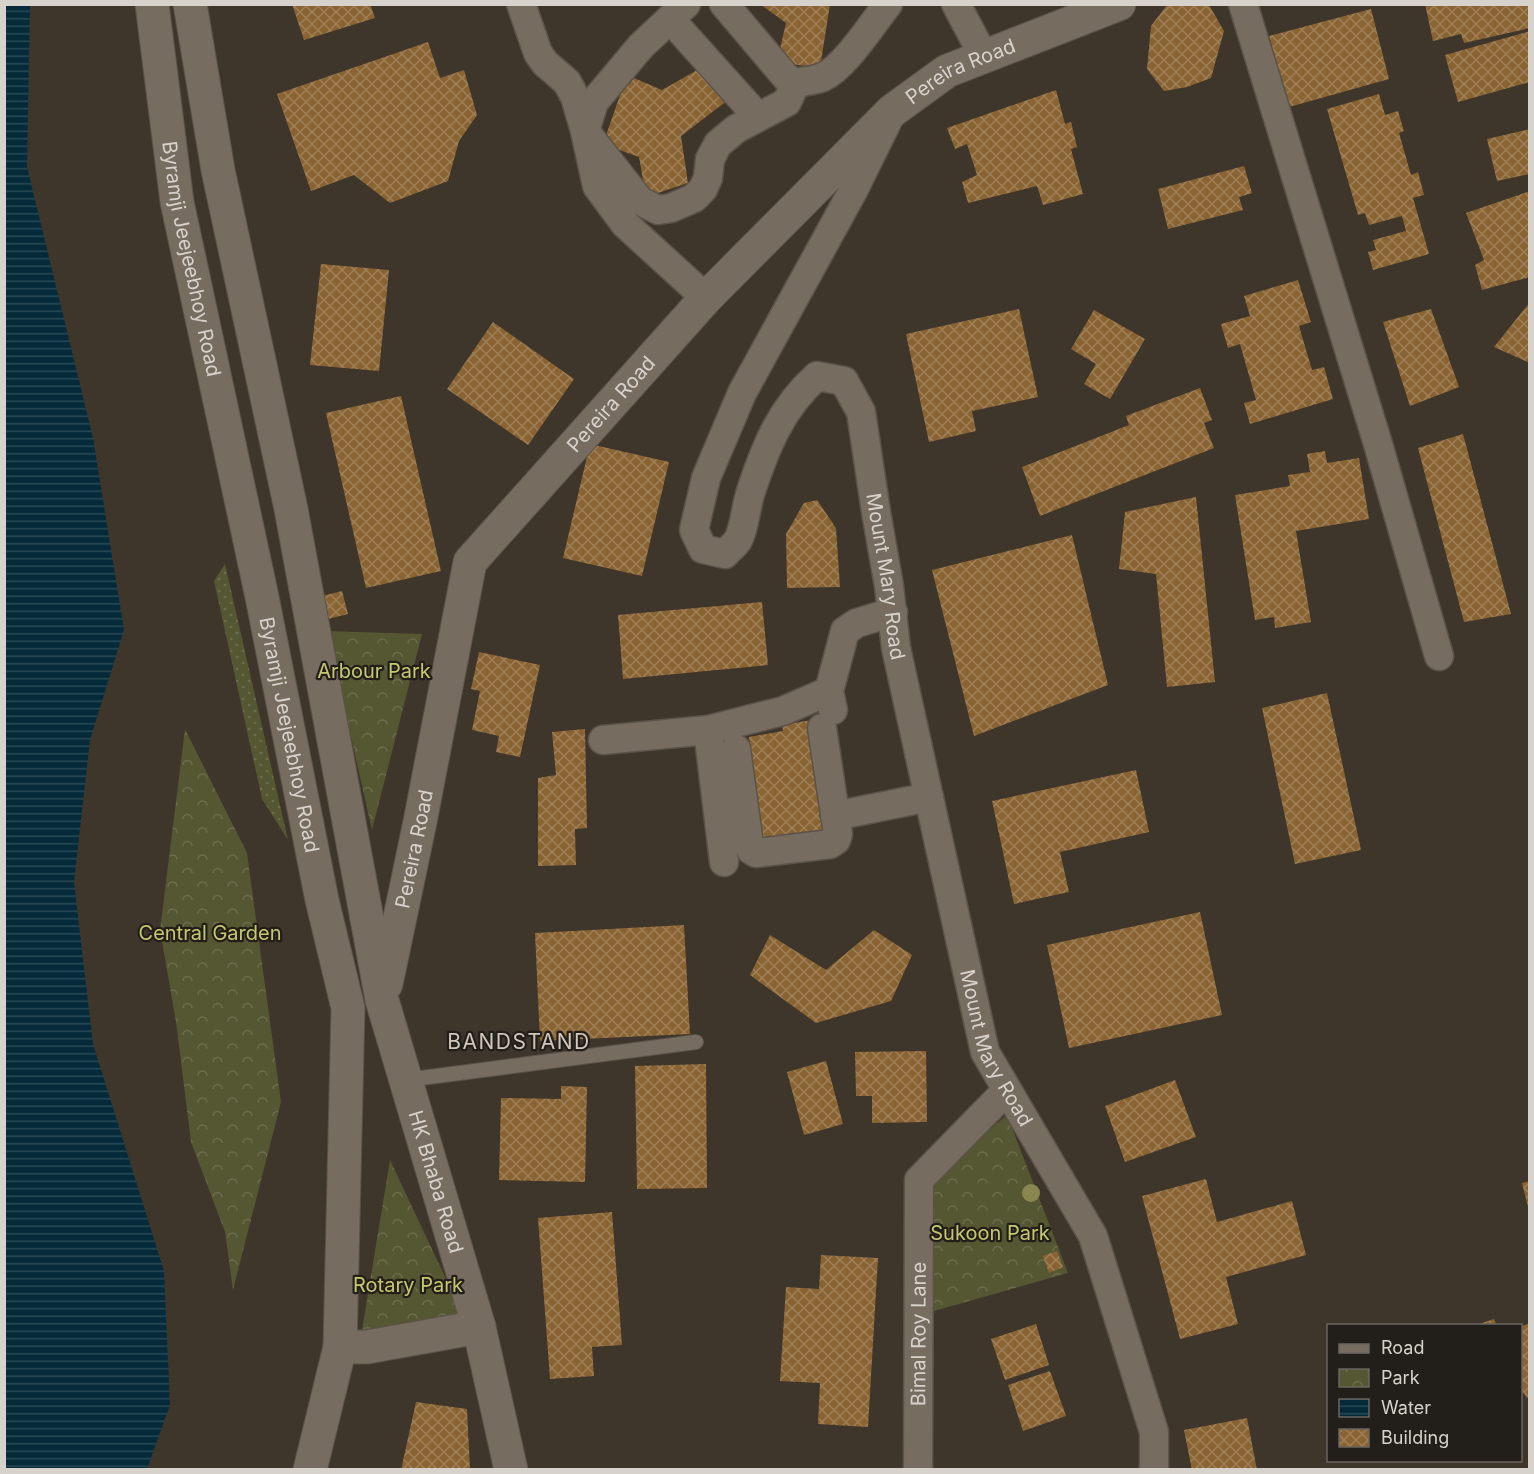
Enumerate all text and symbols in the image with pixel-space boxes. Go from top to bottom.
street label: Pereira Road [901,34,1019,109]
street label: Byramji Jeejeebhoy Road [157,140,226,379]
street label: Pereira Road [562,351,660,457]
street label: Mount Mary Road [861,492,910,662]
street label: Byramji Jeejeebhoy Road [254,615,324,855]
park label: Arbour Park [317,659,431,683]
street label: Pereira Road [390,788,438,910]
park label: Central Garden [139,921,281,945]
street label: Mount Mary Road [955,967,1038,1131]
district label: BANDSTAND [447,1029,591,1054]
street label: HK Bhaba Road [403,1108,468,1256]
park label: Sukoon Park [930,1221,1050,1245]
street label: Bimal Roy Lane [906,1262,931,1406]
park label: Rotary Park [353,1273,463,1297]
legend [1327,1324,1522,1462]
text: Road [1381,1337,1424,1358]
text: Park [1381,1367,1420,1388]
text: Water [1381,1397,1431,1418]
text: Building [1381,1427,1449,1448]

